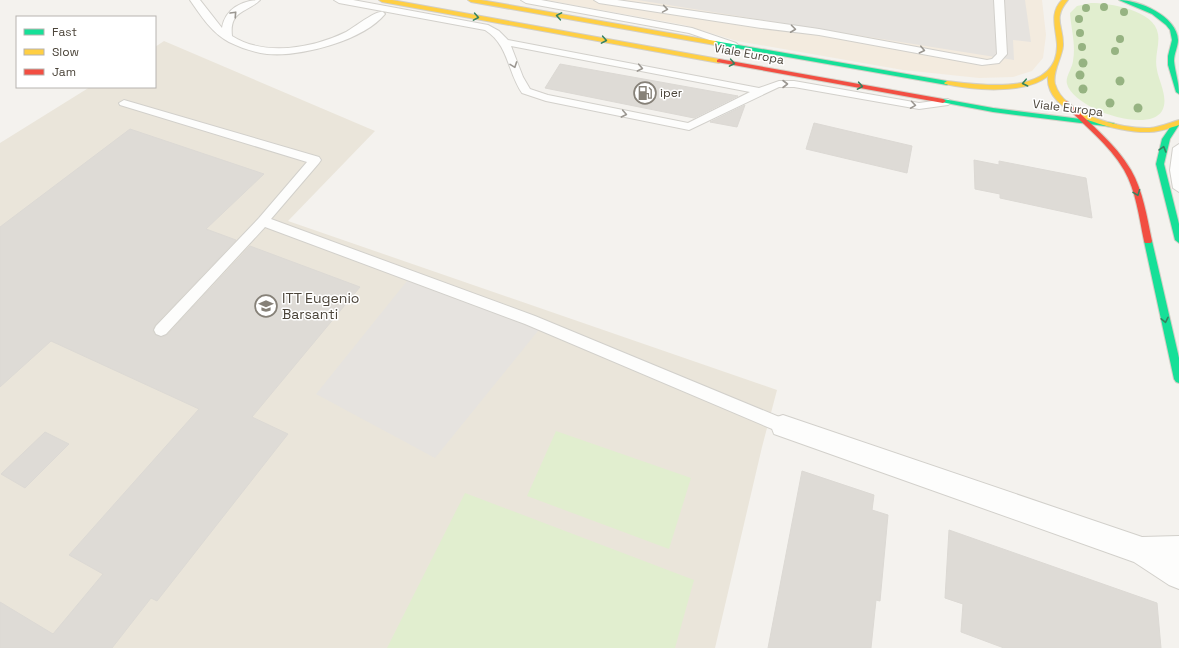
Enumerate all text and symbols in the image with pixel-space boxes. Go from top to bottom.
one-way arrow [662,4,668,13]
one-way arrow [229,11,237,19]
one-way arrow [473,12,479,21]
one-way arrow [556,12,562,21]
legend [16,16,156,88]
text: Fast [52,24,77,40]
one-way arrow [790,24,796,33]
one-way arrow [601,35,607,44]
street label: Viale Europa [713,40,785,68]
text: Slow [52,44,79,60]
one-way arrow [918,46,925,54]
one-way arrow [729,58,735,67]
one-way arrow [509,61,517,68]
one-way arrow [637,63,643,71]
text: Jam [52,64,76,80]
one-way arrow [1022,79,1029,87]
fuel station icon: iper [632,80,658,106]
one-way arrow [782,80,788,88]
one-way arrow [857,81,863,90]
place label: iper [660,85,683,101]
street label: Viale Europa [1032,96,1104,120]
one-way arrow [910,100,916,109]
one-way arrow [621,109,628,118]
one-way arrow [1158,145,1167,152]
one-way arrow [1132,189,1140,196]
place label: ITT Eugenio Barsanti [282,289,360,323]
school or university icon: ITT Eugenio Barsanti [253,293,279,319]
one-way arrow [1160,317,1168,323]

